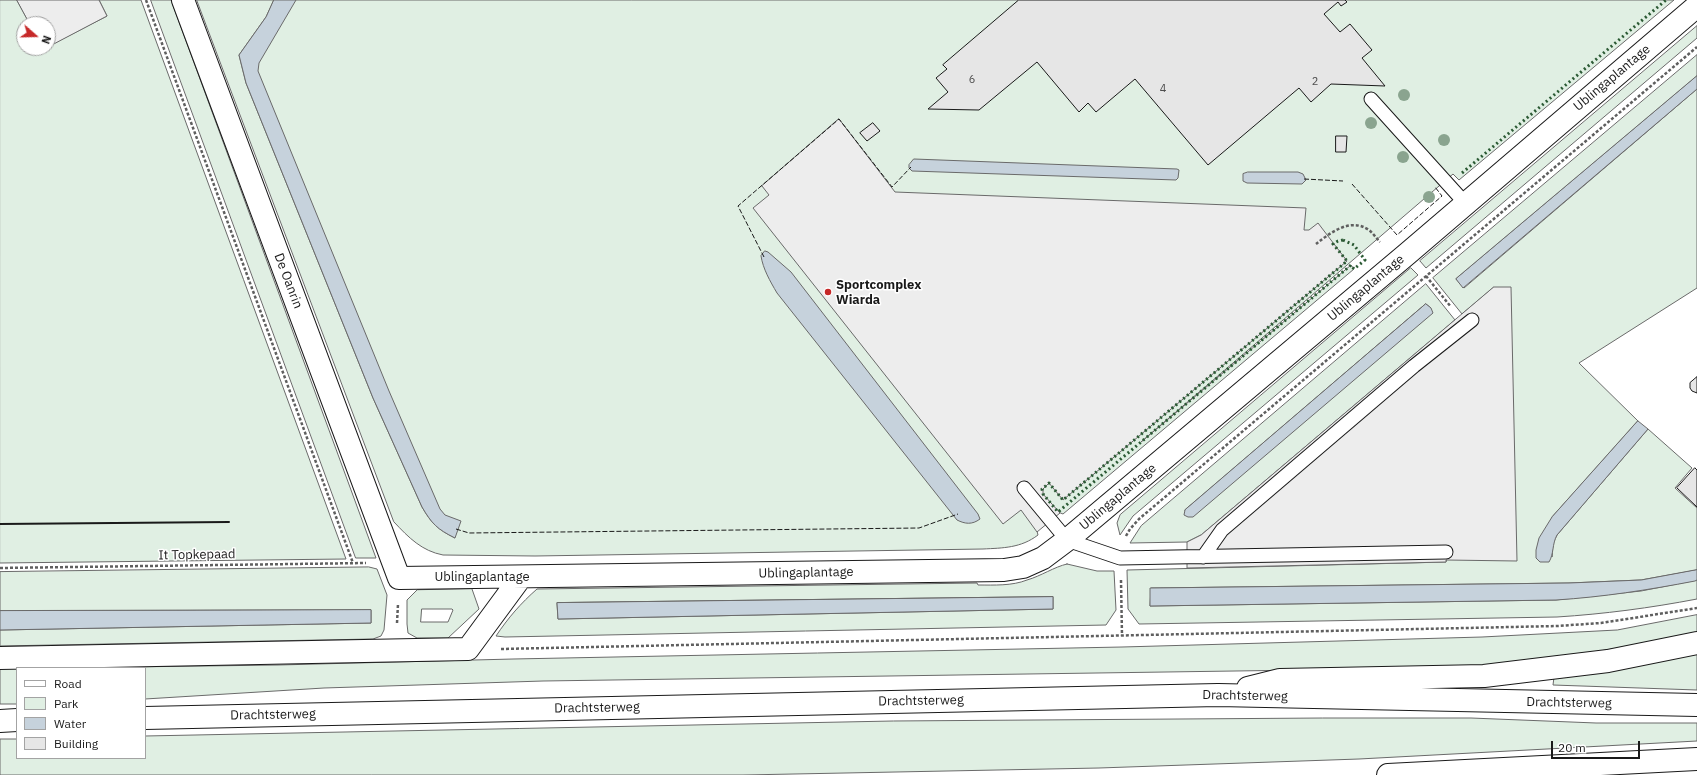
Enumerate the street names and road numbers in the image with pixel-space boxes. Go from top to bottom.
street label: Ublingaplantage [1571,41,1653,115]
street label: De Oanrin [270,251,306,311]
street label: Ublingaplantage [1325,251,1407,325]
street label: Ublingaplantage [1077,460,1159,534]
street label: It Topkepaad [158,547,236,563]
street label: Ublingaplantage [758,564,854,582]
street label: Ublingaplantage [434,569,530,585]
street label: Drachtsterweg [1202,687,1288,705]
street label: Drachtsterweg [878,692,964,710]
street label: Drachtsterweg [1526,694,1612,712]
street label: Drachtsterweg [554,699,640,717]
street label: Drachtsterweg [230,706,316,724]

